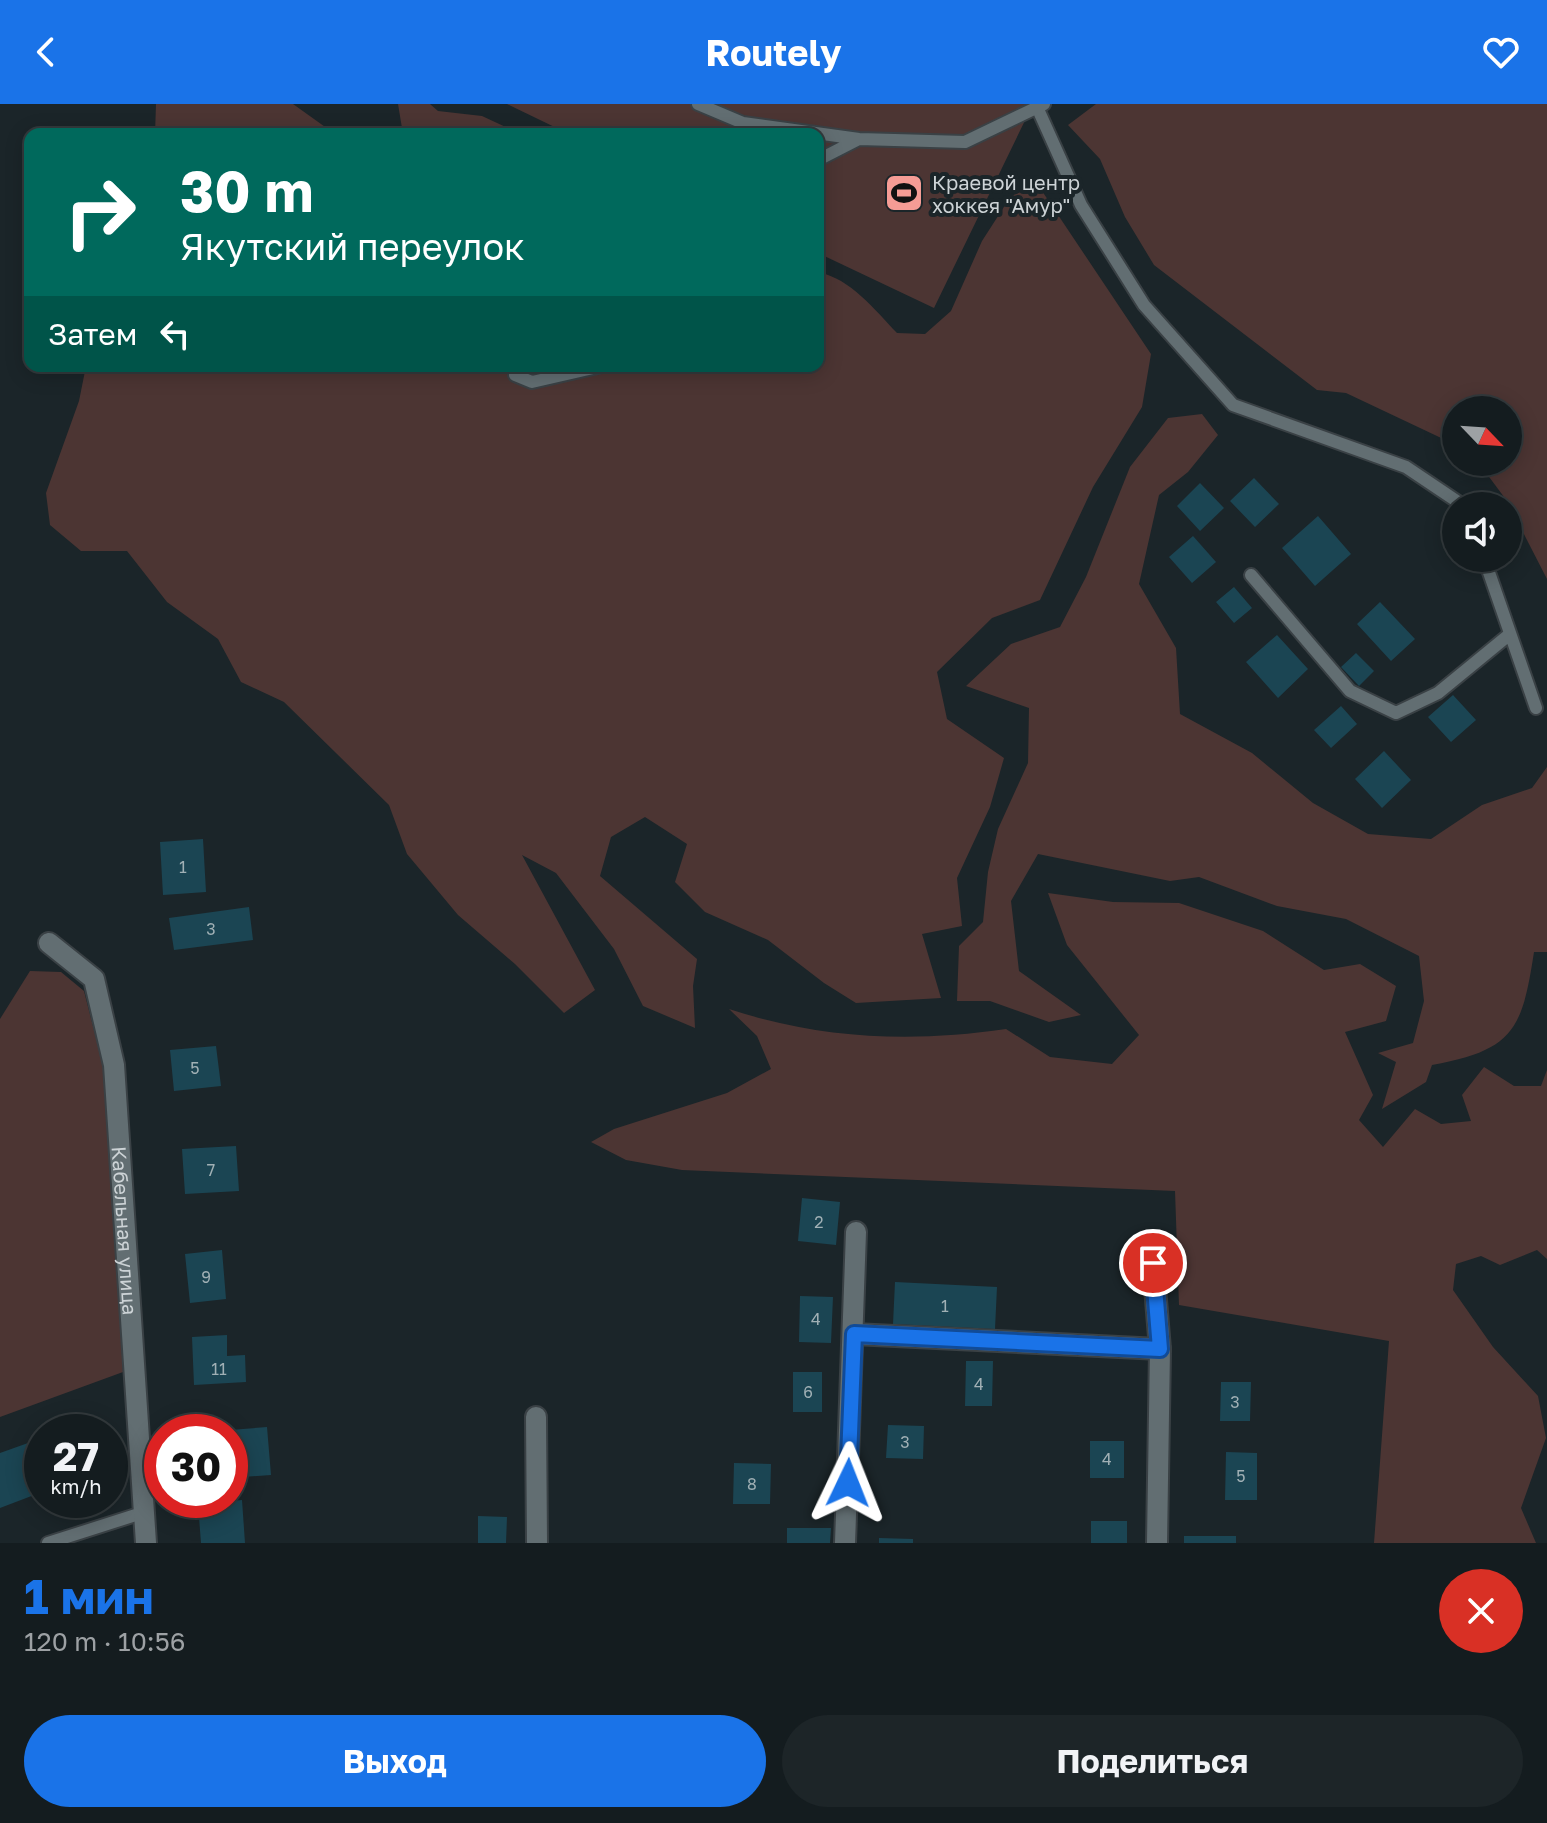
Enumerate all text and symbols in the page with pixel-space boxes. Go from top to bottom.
icon: back [24,30,68,74]
icon: heart [1479,30,1523,74]
text: Routely [705,31,842,74]
text: 30 m [180,157,314,224]
icon: right [48,160,152,264]
place label: Краевой центр хоккея "Амур" [932,170,1080,217]
sports icon: Краевой центр хоккея "Амур" [883,172,925,214]
text: Якутский переулок [180,225,525,268]
icon: left [153,312,197,356]
text: Затем [48,316,137,352]
north arrow [1442,396,1522,476]
map controls [1442,396,1522,572]
button: sound [1442,492,1522,572]
house number: 1 [179,857,187,877]
house number: 3 [206,919,216,939]
house number: 5 [190,1058,200,1078]
street label: Кабельная улица [107,1145,143,1316]
house number: 7 [207,1160,215,1180]
house number: 2 [814,1212,824,1232]
pin [1119,1229,1187,1297]
icon: arrive [1131,1241,1175,1285]
house number: 9 [201,1267,211,1287]
house number: 1 [941,1296,949,1316]
house number: 4 [811,1309,821,1329]
house number: 11 [211,1359,227,1379]
house number: 4 [974,1374,984,1394]
house number: 6 [803,1382,813,1402]
house number: 3 [1230,1392,1240,1412]
speed limit sign: 30 [144,1414,248,1518]
text: 27 [53,1432,99,1480]
house number: 3 [900,1432,910,1452]
position arrow [806,1441,890,1525]
house number: 4 [1102,1449,1112,1469]
house number: 5 [1236,1466,1246,1486]
text: km/h [51,1474,101,1498]
house number: 8 [747,1474,757,1494]
text: 1 мин [24,1567,154,1625]
button: close [1439,1569,1523,1653]
text: 120 m · 10:56 [24,1626,185,1657]
button: Выход [24,1715,766,1807]
button: Поделиться [782,1715,1523,1807]

